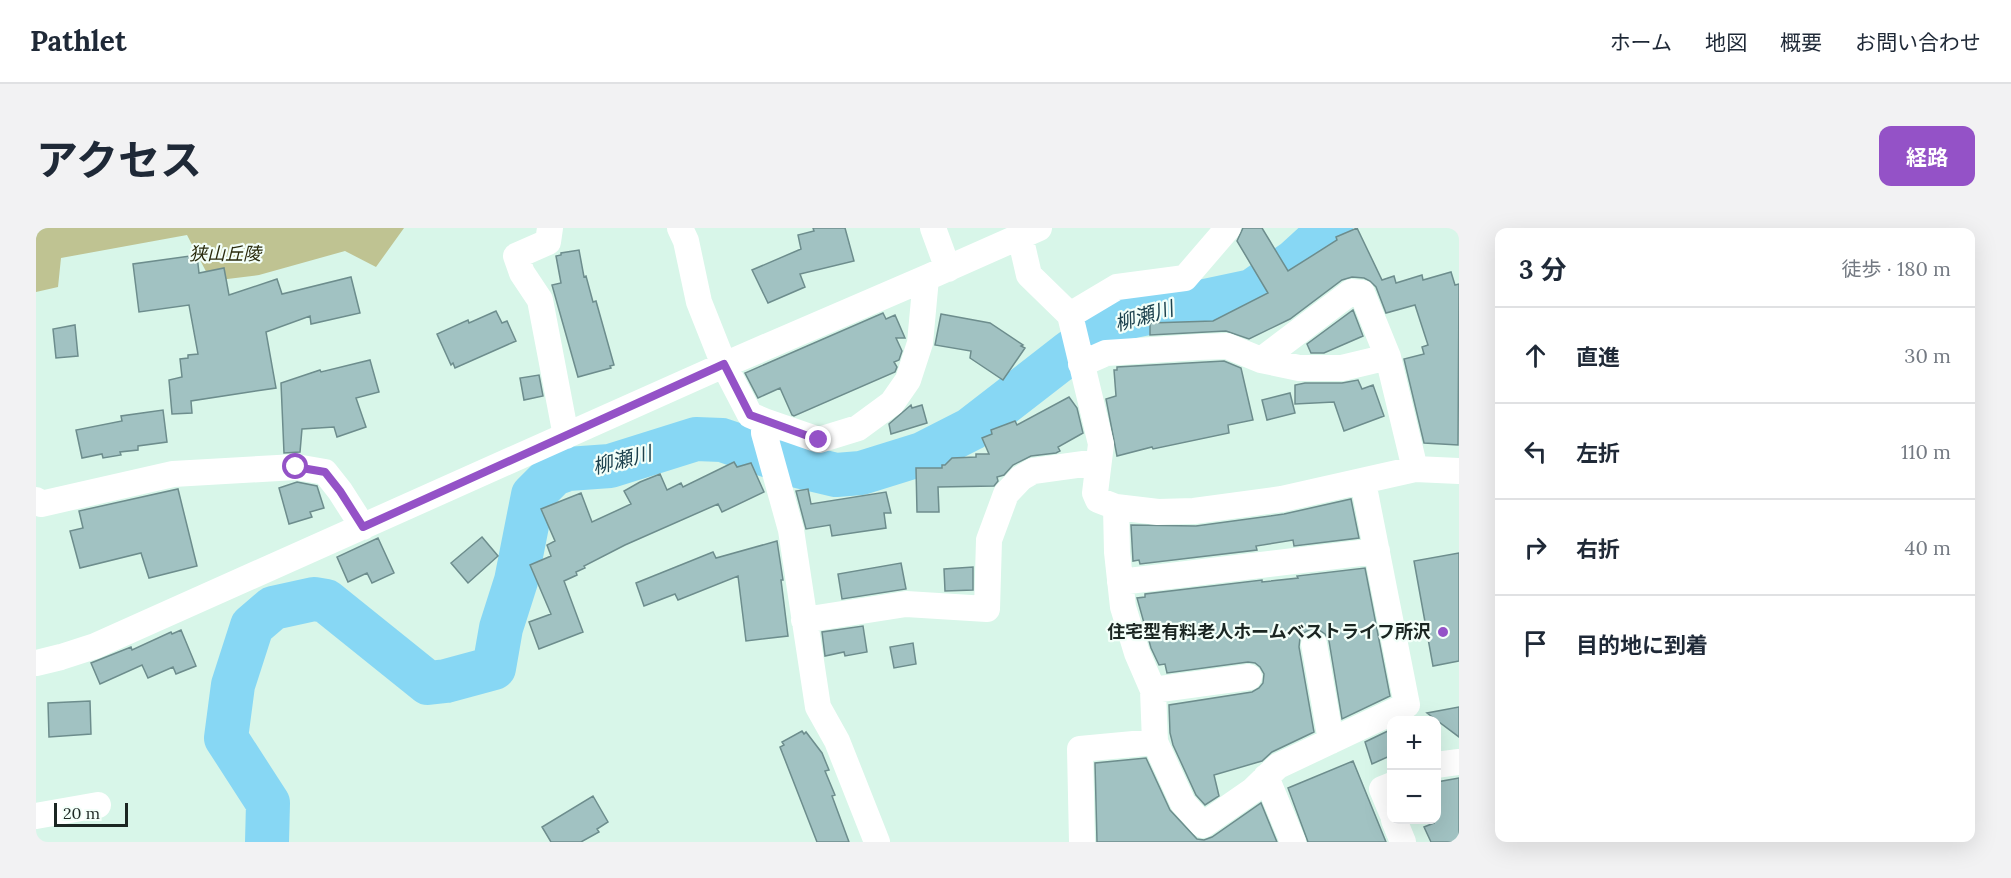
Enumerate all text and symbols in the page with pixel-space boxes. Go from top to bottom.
text: Pathlet [30,23,127,59]
text: ホーム [1610,29,1672,56]
text: 地図 [1705,29,1747,56]
text: 概要 [1780,29,1822,56]
text: お問い合わせ [1855,29,1981,56]
button: 経路 [1879,126,1975,186]
text: アクセス [36,133,202,187]
park label: 狭山丘陵 [189,242,263,265]
text: 3 分 [1519,253,1566,286]
text: 徒歩 · 180 m [1841,256,1951,281]
water label: 柳瀬川 [1112,295,1178,336]
icon: ahead [1519,339,1552,372]
text: 直進 [1576,343,1620,371]
text: 30 m [1904,343,1951,368]
route end [805,426,831,452]
icon: left [1519,435,1552,468]
text: 左折 [1576,439,1620,467]
text: 110 m [1901,439,1951,464]
water label: 柳瀬川 [590,440,656,479]
route start [282,453,308,479]
icon: right [1519,531,1552,564]
text: 右折 [1576,535,1620,563]
text: 40 m [1905,535,1951,560]
place label: 住宅型有料老人ホームベストライフ所沢 [1107,620,1431,643]
marker: 住宅型有料老人ホームベストライフ所沢 [1436,625,1450,639]
icon: arrive [1519,627,1552,660]
text: 目的地に到着 [1576,631,1708,659]
map controls [1387,716,1441,824]
button: + [1387,716,1441,770]
button: − [1387,770,1441,824]
scale bar [54,800,128,828]
text: 20 m [63,803,100,823]

